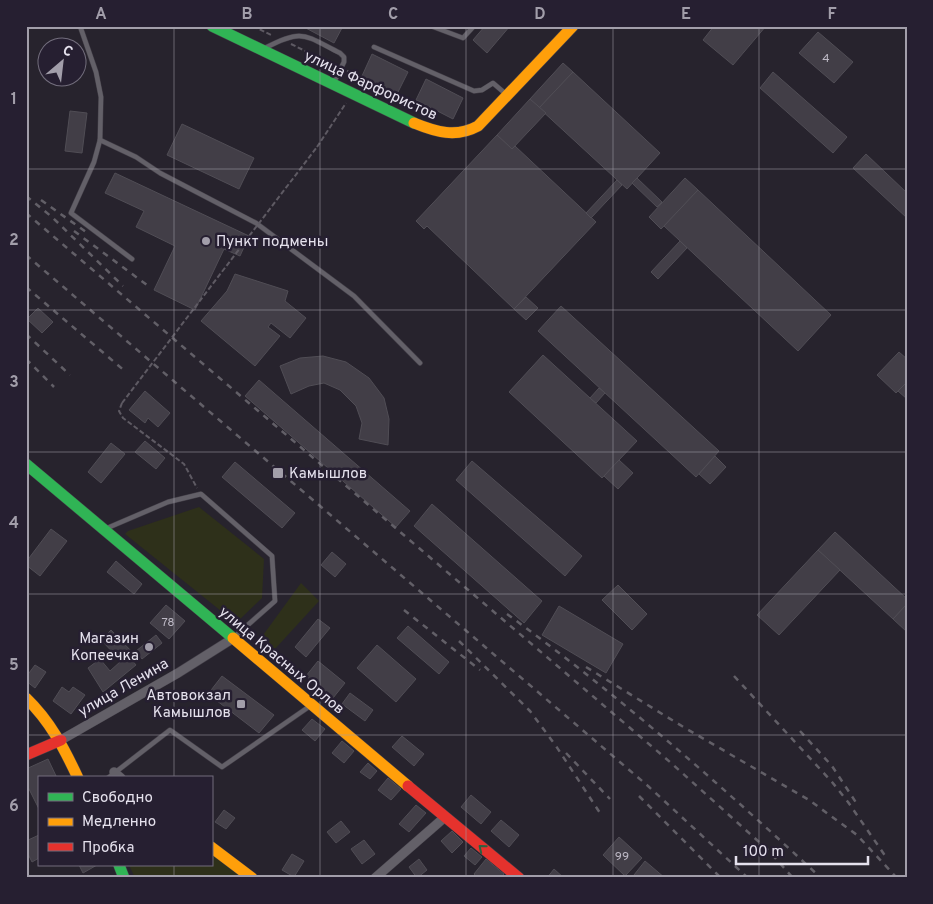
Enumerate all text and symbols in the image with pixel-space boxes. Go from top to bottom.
text: A [95,5,107,25]
text: B [241,5,253,25]
text: C [388,5,398,25]
text: D [534,5,546,25]
text: E [681,5,691,25]
text: F [827,5,837,25]
north arrow [38,38,88,88]
text: С [59,42,75,61]
street label: улица Фарфористов [301,47,440,126]
house number: 4 [822,51,830,67]
text: 1 [11,90,17,110]
text: 2 [9,231,19,251]
place label: Пункт подмены [216,233,328,252]
marker: Пункт подмены [200,235,212,247]
text: 3 [9,373,19,393]
place label: Камышлов [289,465,367,484]
marker: Камышлов [271,466,285,480]
text: 4 [9,514,19,534]
street label: улица Красных Орлов [214,603,348,719]
house number: 78 [161,615,175,631]
place label: Магазин Копеечка [71,630,139,666]
marker: Магазин Копеечка [143,641,155,653]
street label: улица Ленина [75,655,172,722]
text: 5 [9,656,19,676]
place label: Автовокзал Камышлов [146,687,231,723]
marker: Автовокзал Камышлов [235,698,247,710]
legend [38,776,212,866]
text: Свободно [82,789,153,808]
text: 6 [9,797,19,817]
text: Медленно [82,813,156,832]
scale bar [736,834,868,866]
text: Пробка [82,839,134,858]
text: 100 m [743,843,784,862]
one-way arrow [479,845,488,853]
house number: 99 [615,849,629,865]

